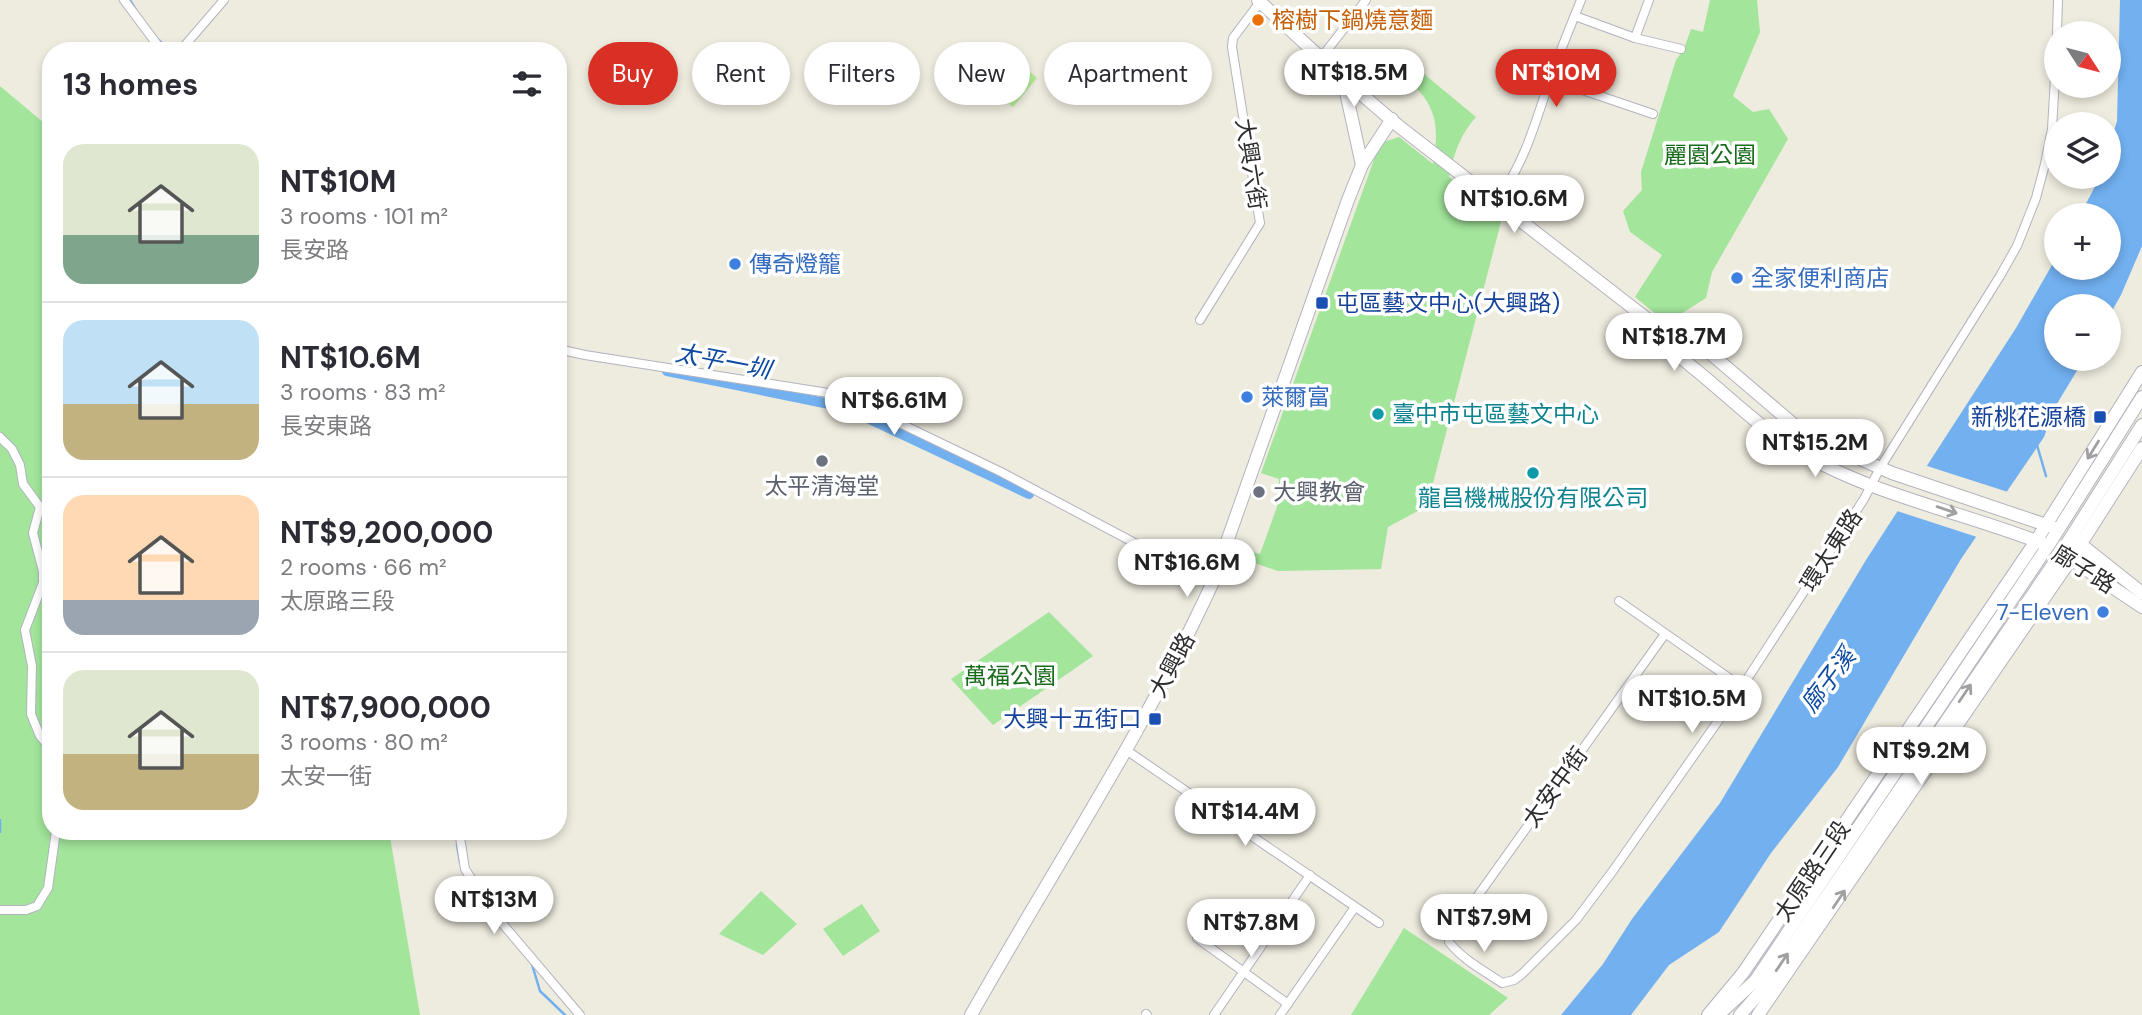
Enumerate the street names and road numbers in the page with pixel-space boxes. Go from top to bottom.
street label: 大興六街 [1229,116,1273,212]
street label: 環太東路 [1793,503,1869,597]
street label: 廍子路 [2047,538,2121,600]
street label: 大興路 [1143,627,1201,703]
street label: 太安中街 [1516,741,1594,833]
street label: 太原路三段 [1767,815,1857,927]

